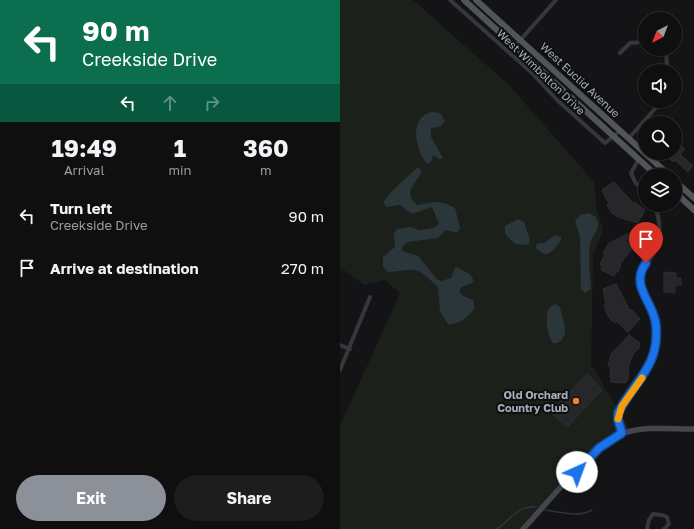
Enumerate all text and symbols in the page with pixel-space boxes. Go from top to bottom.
north arrow [638,12,682,56]
map controls [638,12,682,212]
text: 90 m [82,14,149,47]
icon: left [16,16,68,68]
street label: West Wimbolton Drive [495,26,588,117]
street label: West Euclid Avenue [538,40,623,120]
text: Creekside Drive [82,48,217,70]
button: sound [638,64,682,108]
icon: left [117,92,139,114]
icon: ahead [159,92,181,114]
icon: right [201,92,223,114]
button: search [638,116,682,160]
text: 19:49 [52,133,117,162]
text: 1 [174,133,186,162]
text: 360 [243,133,289,162]
text: Arrival [64,162,105,178]
text: min [169,162,192,178]
text: m [260,162,272,178]
button: layers [638,168,682,212]
text: Turn left [50,199,112,217]
icon: left [16,205,38,227]
text: 90 m [289,207,324,225]
text: Creekside Drive [50,217,148,233]
pin [629,222,663,263]
icon: arrive [635,228,657,250]
icon: arrive [16,257,38,279]
text: Arrive at destination [50,259,199,277]
text: 270 m [281,259,324,277]
place label: Old Orchard Country Club [497,388,568,414]
marker: Old Orchard Country Club [571,396,581,406]
position arrow [556,451,598,493]
button: Exit [16,475,166,521]
button: Share [174,475,324,521]

